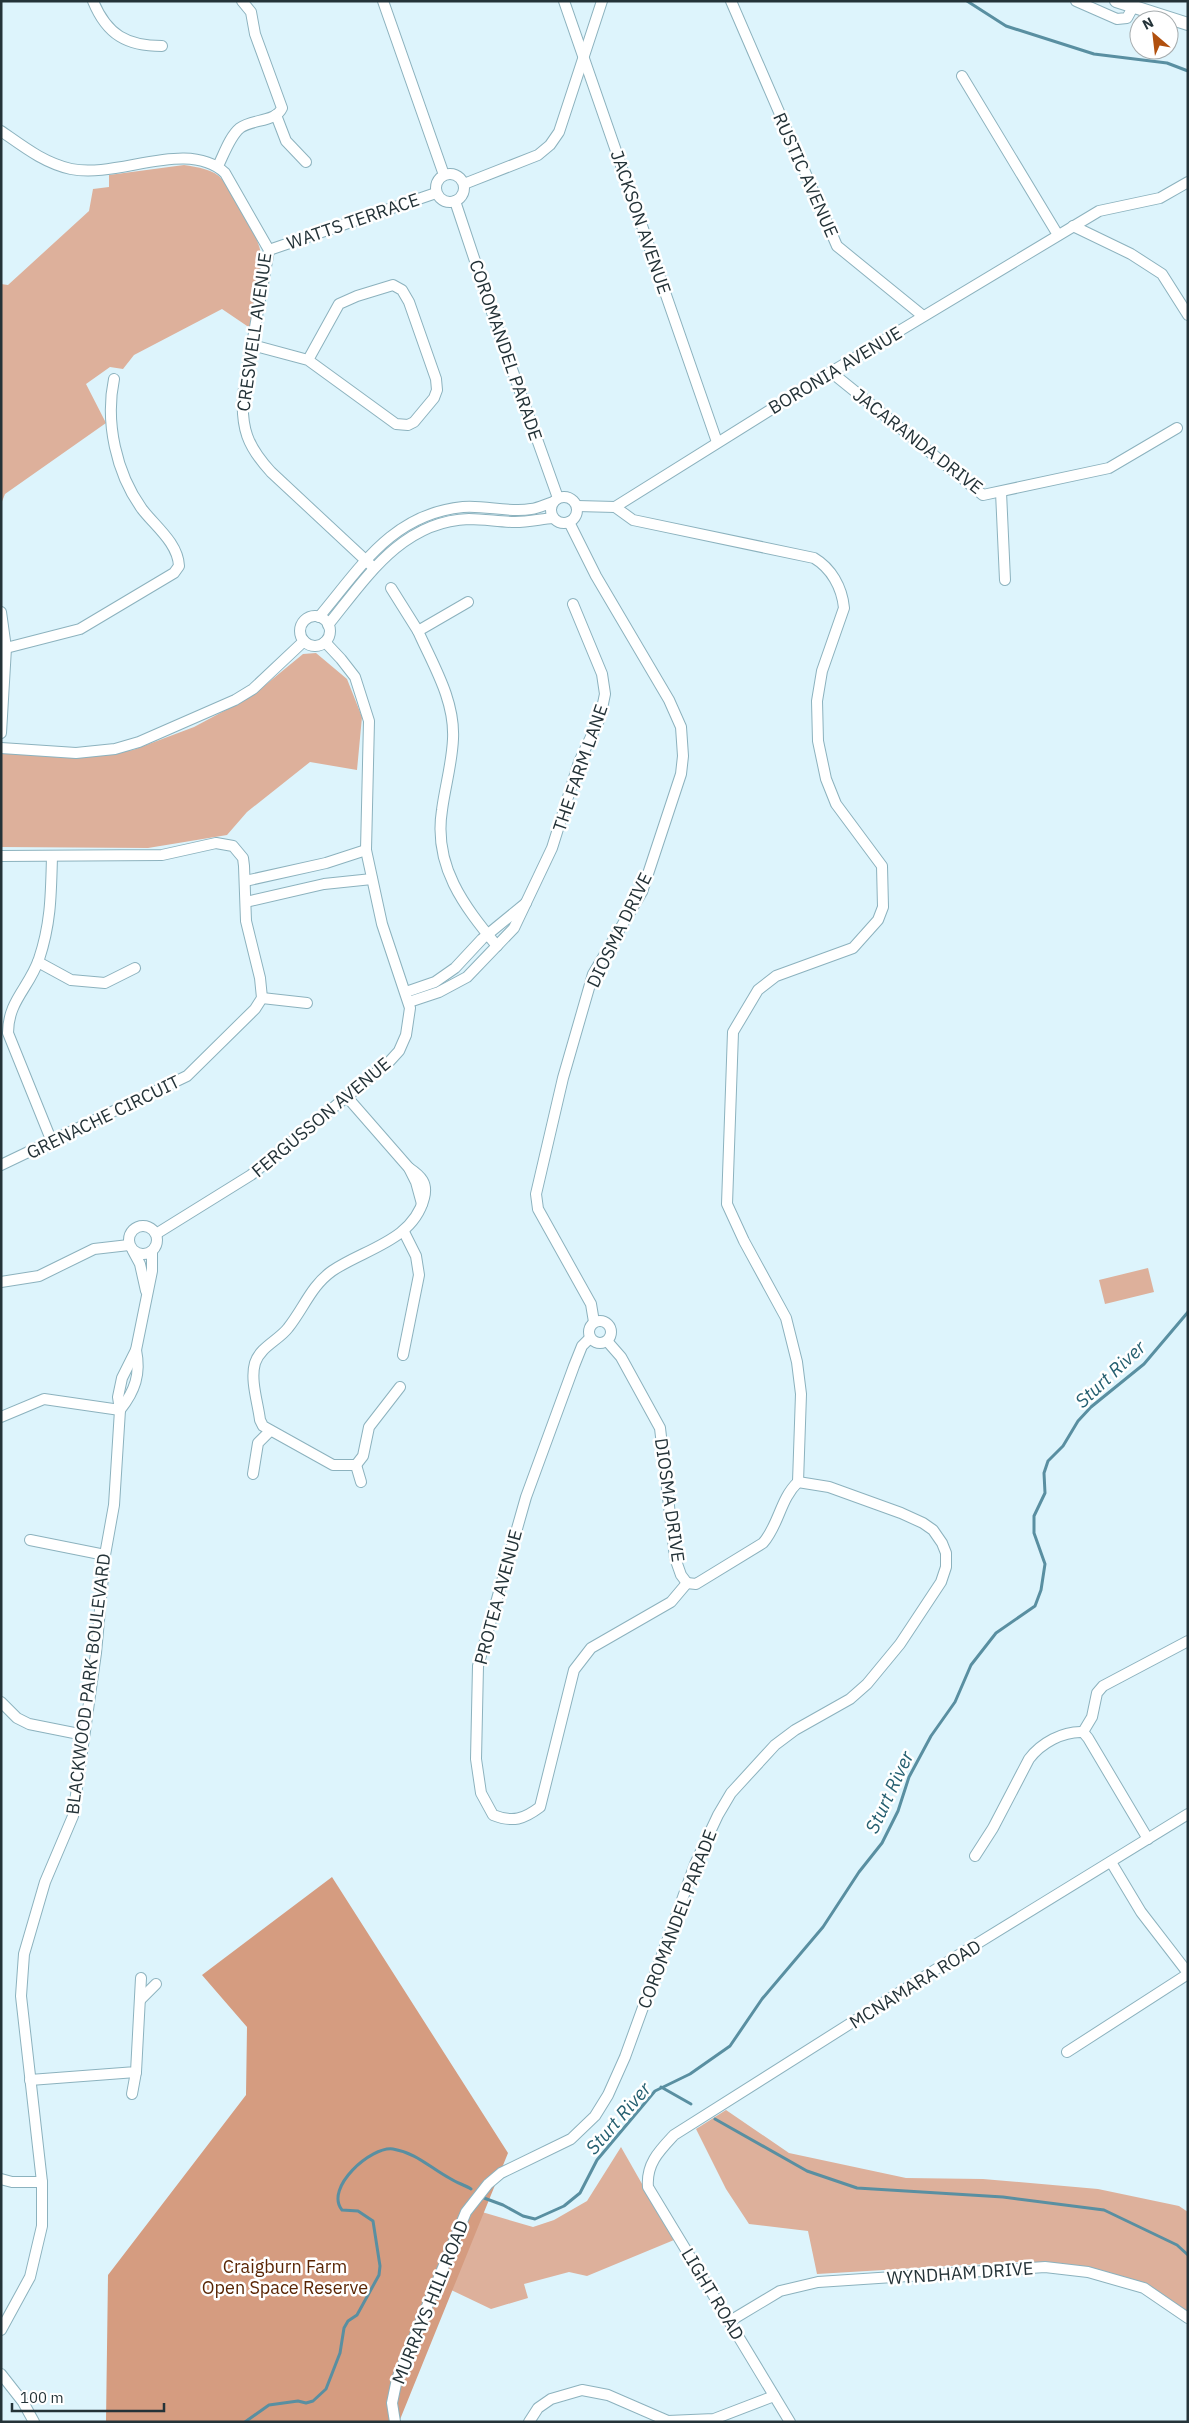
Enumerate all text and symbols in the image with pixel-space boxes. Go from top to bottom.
north arrow [1129,10,1179,60]
text: N [1139,13,1157,34]
street label: RUSTIC AVENUE [768,109,844,241]
street label: JACKSON AVENUE [606,147,676,297]
street label: WATTS TERRACE [284,188,422,254]
street label: CRESWELL AVENUE [231,251,277,413]
street label: COROMANDEL PARADE [464,257,548,443]
street label: BORONIA AVENUE [764,321,906,419]
street label: JACARANDA DRIVE [848,383,988,499]
street label: THE FARM LANE [547,701,613,835]
street label: DIOSMA DRIVE [581,869,657,991]
street label: FERGUSSON AVENUE [247,1052,395,1182]
street label: GRENACHE CIRCUIT [23,1070,183,1164]
water label: Sturt River [1070,1335,1151,1413]
street label: DIOSMA DRIVE [650,1436,690,1564]
street label: PROTEA AVENUE [469,1527,527,1667]
street label: BLACKWOOD PARK BOULEVARD [61,1552,115,1816]
water label: Sturt River [860,1746,919,1837]
street label: COROMANDEL PARADE [632,1826,722,2012]
street label: MCNAMARA ROAD [845,1934,985,2034]
water label: Sturt River [580,2076,657,2159]
street label: MURRAYS HILL ROAD [387,2217,473,2387]
street label: LIGHT ROAD [677,2244,749,2344]
park label: Craigburn Farm Open Space Reserve [202,2255,368,2299]
street label: WYNDHAM DRIVE [886,2256,1034,2290]
scale bar [12,2380,165,2412]
text: 100 m [20,2388,64,2407]

